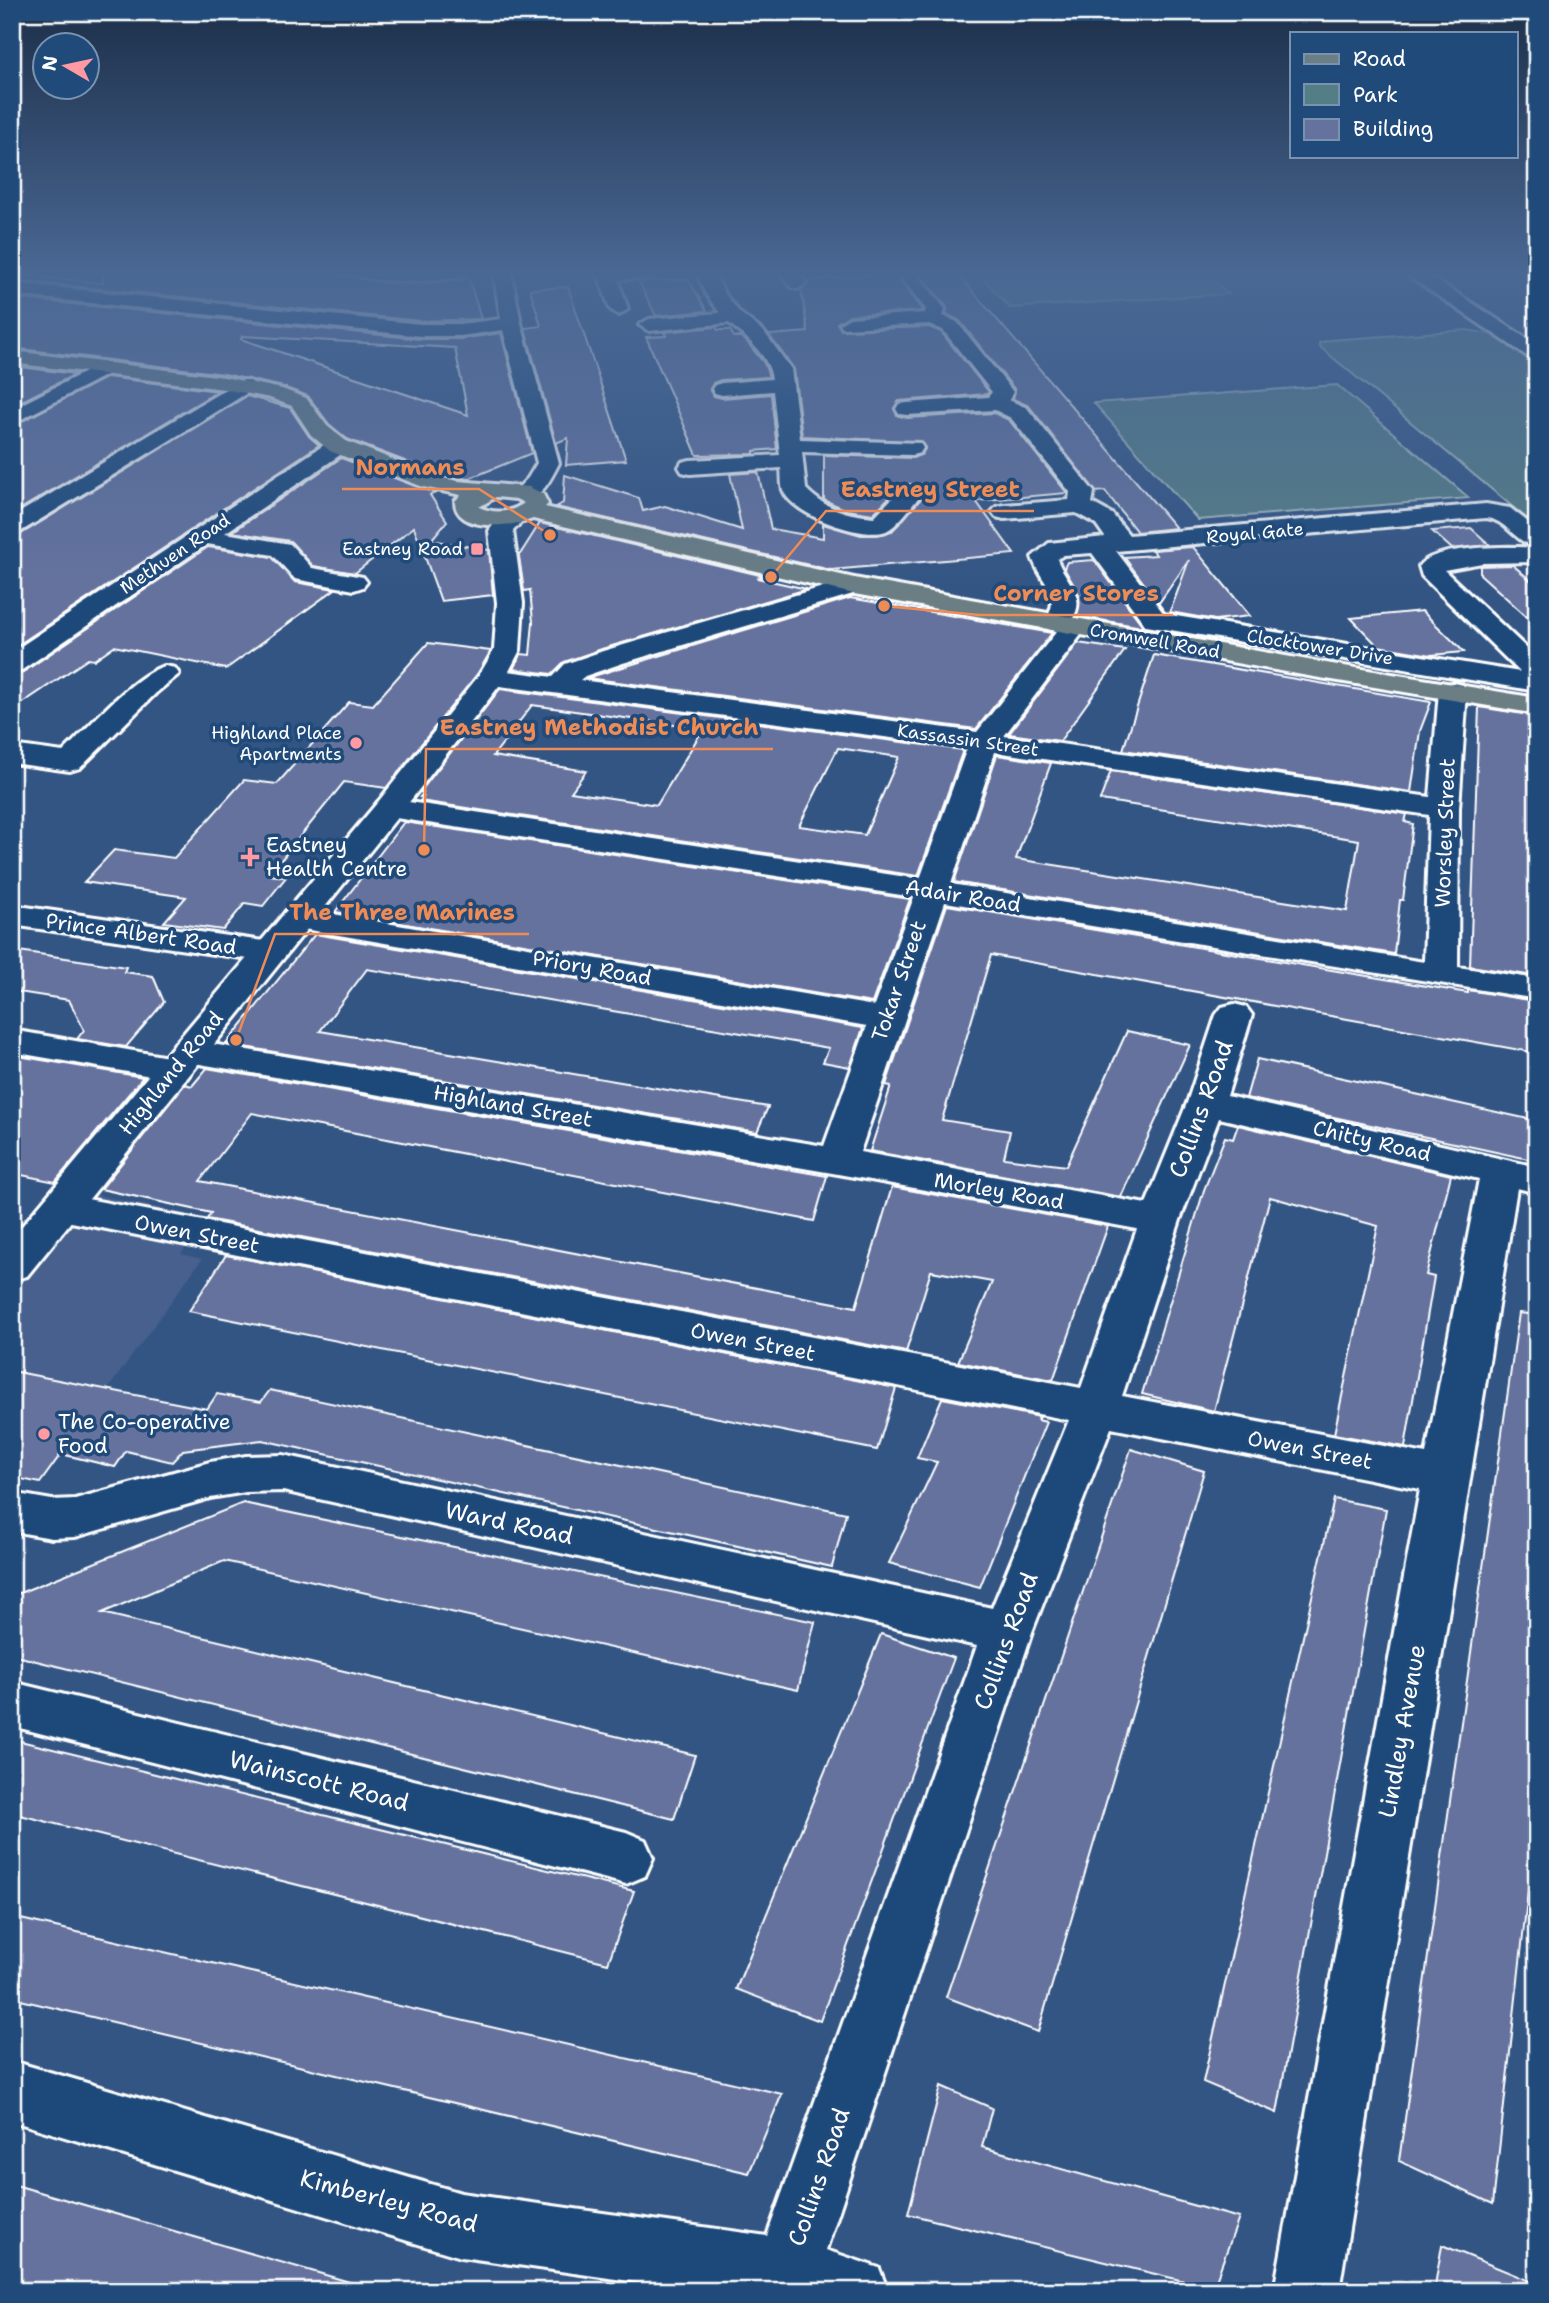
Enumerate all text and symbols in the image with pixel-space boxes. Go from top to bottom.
north arrow [32,32,102,102]
legend [1290,32,1518,158]
text: Road [1353,45,1406,73]
text: N [36,54,63,73]
text: Park [1353,81,1398,109]
text: Building [1353,115,1433,143]
callout: Normans [342,445,479,489]
text: Normans [355,452,465,482]
callout: Eastney Street [826,467,1034,511]
text: Eastney Street [840,474,1020,504]
street label: Methuen Road [115,508,235,600]
street label: Royal Gate [1205,517,1305,549]
place label: Eastney Road [342,537,463,561]
marker: Eastney Road [469,541,485,557]
callout: Corner Stores [979,571,1173,615]
text: Corner Stores [993,578,1159,608]
street label: Cromwell Road [1088,618,1222,664]
street label: Clocktower Drive [1245,624,1395,670]
callout: Eastney Methodist Church [426,705,773,749]
text: Eastney Methodist Church [439,712,759,742]
street label: Kassassin Street [896,718,1040,762]
place label: Highland Place Apartments [211,721,342,766]
marker: Highland Place Apartments [348,735,364,751]
street label: Worsley Street [1428,758,1462,908]
place label: Eastney Health Centre [266,831,407,883]
marker: Eastney Health Centre [240,847,260,867]
street label: Adair Road [903,873,1023,919]
callout: The Three Marines [275,890,529,934]
text: The Three Marines [289,897,515,927]
street label: Prince Albert Road [44,907,238,961]
street label: Tokar Street [865,917,933,1045]
street label: Priory Road [530,944,654,992]
street label: Highland Road [112,1005,230,1141]
street label: Collins Road [1161,1036,1241,1182]
street label: Highland Street [431,1078,595,1134]
street label: Chitty Road [1310,1114,1434,1168]
street label: Morley Road [932,1166,1066,1216]
street label: Owen Street [132,1208,262,1260]
street label: Owen Street [688,1316,818,1368]
place label: The Co-operative Food [58,1408,231,1460]
street label: Owen Street [1245,1424,1375,1476]
marker: The Co-operative Food [36,1426,52,1442]
street label: Ward Road [442,1494,576,1552]
street label: Collins Road [966,1568,1046,1714]
street label: Lindley Avenue [1371,1642,1433,1820]
street label: Wainscott Road [226,1743,412,1819]
street label: Collins Road [780,2104,858,2250]
street label: Kimberley Road [297,2162,481,2240]

